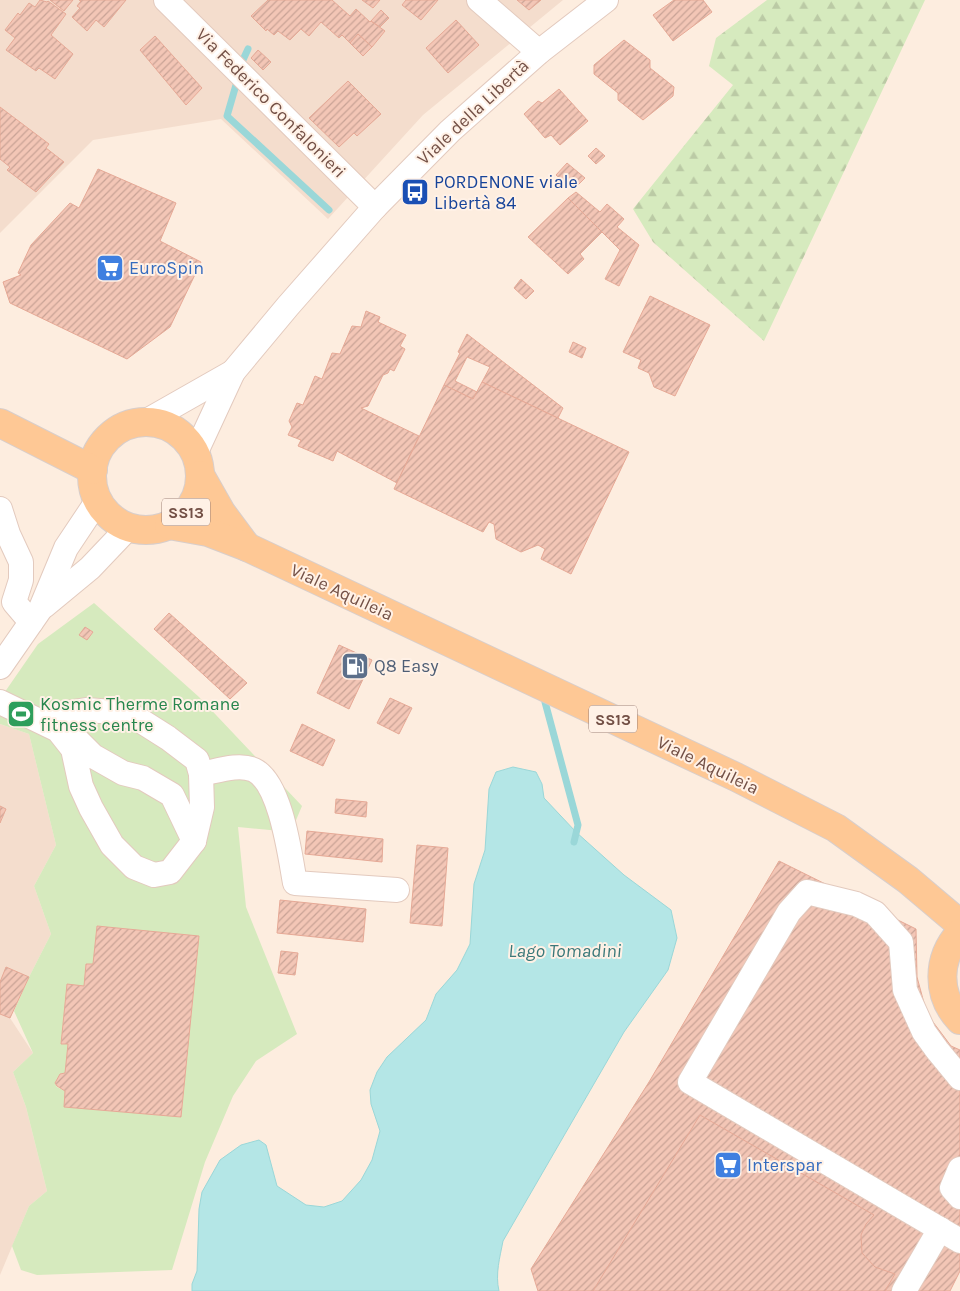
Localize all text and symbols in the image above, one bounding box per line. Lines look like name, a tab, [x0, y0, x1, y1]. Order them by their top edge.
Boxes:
street label: Via Federico Confalonieri	[191, 23, 351, 183]
street label: Viale della Libertà	[412, 55, 534, 169]
place label: PORDENONE viale Libertà 84	[434, 171, 578, 214]
bus stop icon: PORDENONE viale Libertà 84	[400, 177, 430, 207]
supermarket icon: EuroSpin	[95, 253, 125, 283]
place label: EuroSpin	[129, 257, 204, 279]
road number: SS13	[162, 498, 210, 526]
street label: Viale Aquileia	[287, 559, 397, 625]
fuel station icon: Q8 Easy	[340, 651, 370, 681]
place label: Q8 Easy	[374, 655, 439, 677]
place label: Kosmic Therme Romane fitness centre	[40, 693, 240, 736]
sports icon: Kosmic Therme Romane fitness centre	[6, 699, 36, 729]
road number: SS13	[589, 706, 637, 732]
street label: Viale Aquileia	[653, 731, 763, 799]
water label: Lago Tomadini	[508, 940, 622, 962]
supermarket icon: Interspar	[713, 1150, 743, 1180]
place label: Interspar	[747, 1154, 822, 1176]

